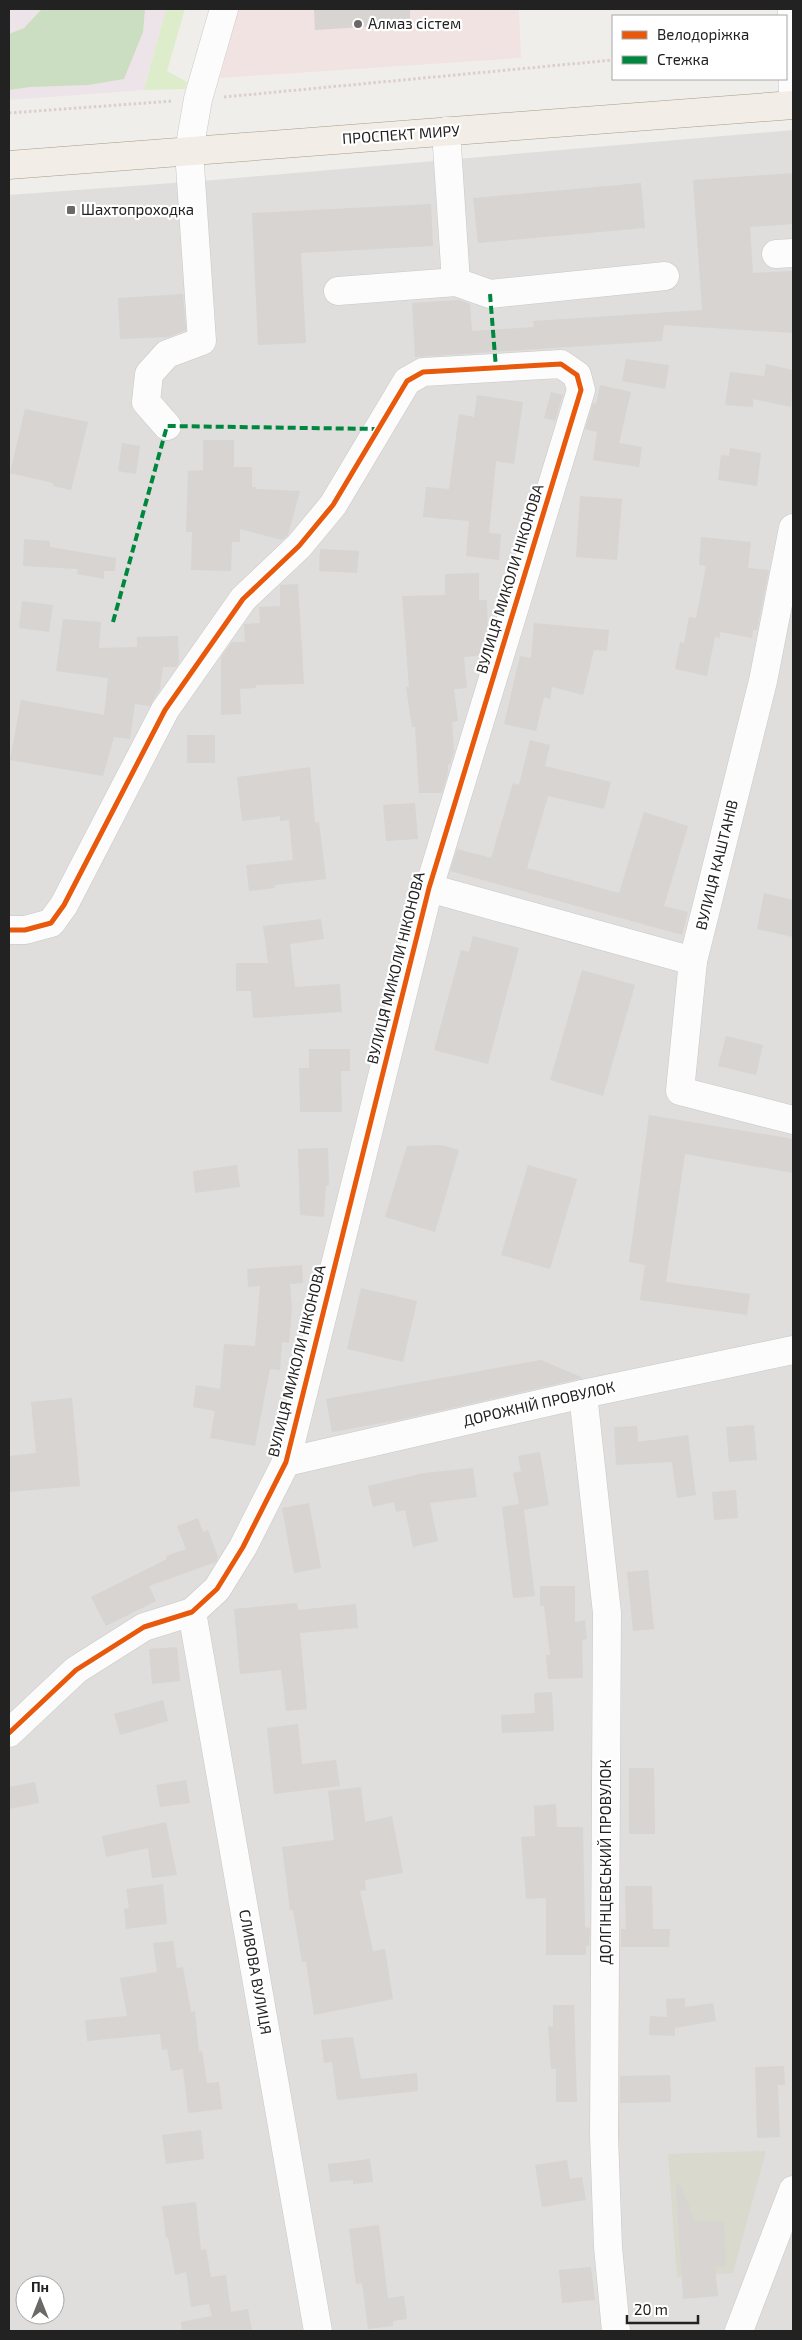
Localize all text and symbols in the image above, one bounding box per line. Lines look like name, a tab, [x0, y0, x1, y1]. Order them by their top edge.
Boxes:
place label: Алмаз сістем	[368, 14, 461, 32]
legend	[612, 15, 787, 80]
marker: Алмаз сістем	[352, 18, 364, 30]
text: Велодоріжка	[657, 25, 749, 43]
text: Стежка	[657, 50, 709, 68]
street label: ПРОСПЕКТ МИРУ	[342, 121, 461, 147]
place label: Шахтопроходка	[81, 200, 194, 218]
marker: Шахтопроходка	[65, 204, 77, 216]
street label: ВУЛИЦЯ МИКОЛИ НІКОНОВА	[472, 481, 547, 676]
street label: ВУЛИЦЯ КАШТАНІВ	[691, 798, 741, 932]
street label: ВУЛИЦЯ МИКОЛИ НІКОНОВА	[362, 869, 428, 1066]
street label: ВУЛИЦЯ МИКОЛИ НІКОНОВА	[263, 1262, 329, 1459]
street label: ДОРОЖНІЙ ПРОВУЛОК	[461, 1377, 616, 1429]
street label: ДОЛГІНЦЕВСЬКИЙ ПРОВУЛОК	[596, 1759, 614, 1965]
street label: СЛИВОВА ВУЛИЦЯ	[236, 1908, 276, 2036]
north arrow	[15, 2275, 65, 2325]
text: Пн	[31, 2278, 49, 2295]
scale bar	[627, 2292, 698, 2324]
text: 20 m	[634, 2300, 668, 2318]

